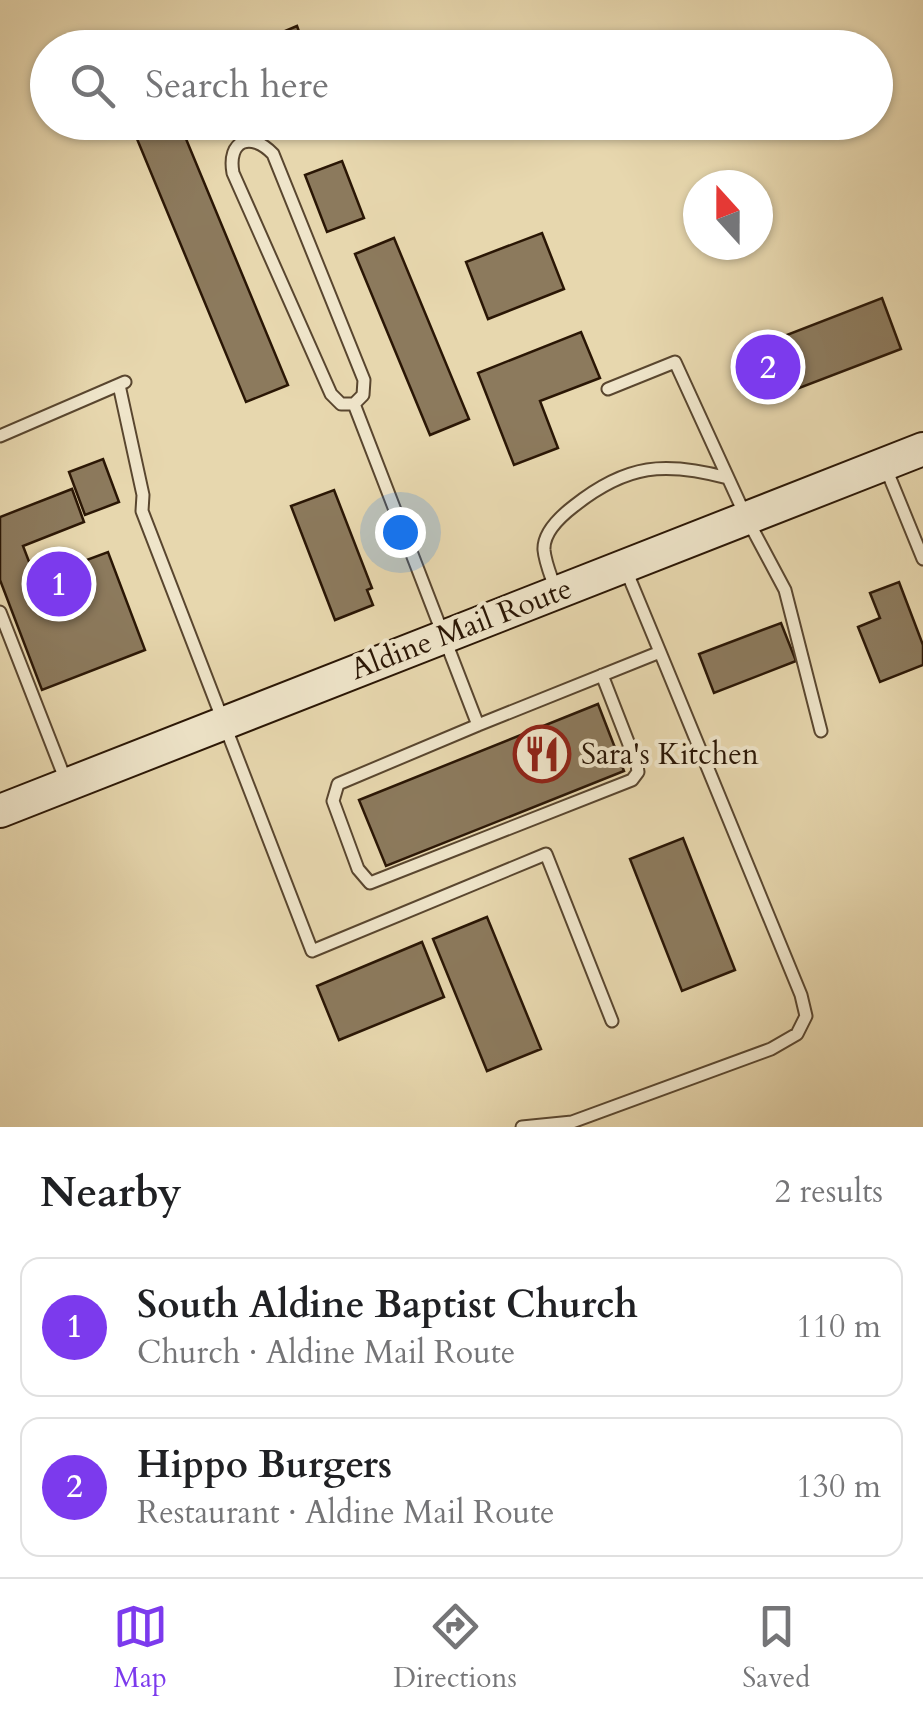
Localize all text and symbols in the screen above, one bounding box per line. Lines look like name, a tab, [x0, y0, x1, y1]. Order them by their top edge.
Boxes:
search box	[30, 30, 893, 140]
icon: search	[65, 58, 120, 113]
text: Search here	[145, 59, 329, 111]
north arrow	[683, 170, 773, 260]
pin: 2	[736, 330, 800, 404]
your location	[375, 507, 426, 558]
pin: 1	[27, 546, 92, 622]
street label: Aldine Mail Route	[344, 568, 578, 690]
restaurant icon: Sara's Kitchen	[512, 724, 572, 784]
place label: Sara's Kitchen	[581, 734, 759, 775]
text: Nearby	[40, 1164, 182, 1221]
text: 2 results	[775, 1170, 883, 1214]
text: South Aldine Baptist Church	[137, 1279, 638, 1331]
text: 1	[66, 1305, 83, 1349]
text: 110 m	[796, 1305, 881, 1349]
text: Church · Aldine Mail Route	[137, 1331, 515, 1375]
text: Hippo Burgers	[137, 1439, 392, 1491]
text: 2	[66, 1465, 83, 1509]
text: 130 m	[796, 1465, 881, 1509]
text: Restaurant · Aldine Mail Route	[137, 1491, 555, 1535]
tab: Map	[113, 1599, 168, 1697]
tab: Directions	[393, 1599, 517, 1697]
tab: Saved	[742, 1599, 810, 1697]

